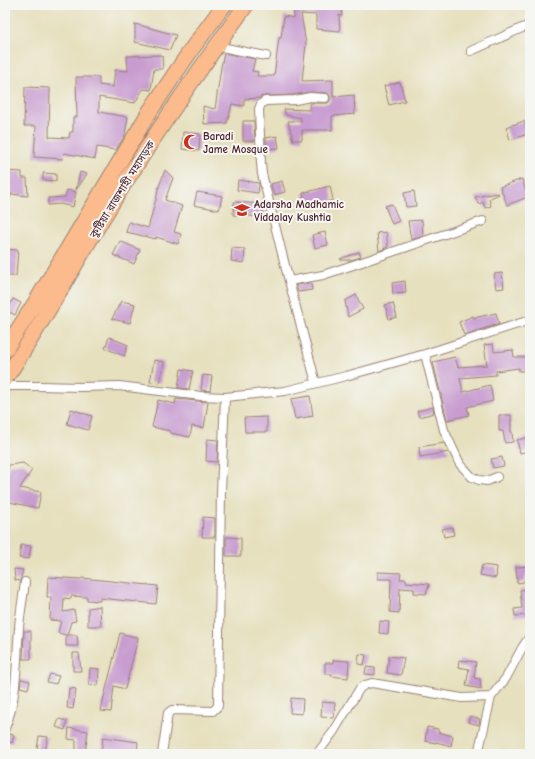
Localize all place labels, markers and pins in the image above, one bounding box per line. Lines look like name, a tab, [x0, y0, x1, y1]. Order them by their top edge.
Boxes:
place label: Baradi Jame Mosque	[203, 130, 268, 156]
mosque icon: Baradi Jame Mosque	[182, 133, 200, 151]
place label: Adarsha Madhamic Viddalay Kushtia	[254, 198, 344, 224]
school or university icon: Adarsha Madhamic Viddalay Kushtia	[233, 201, 251, 219]

